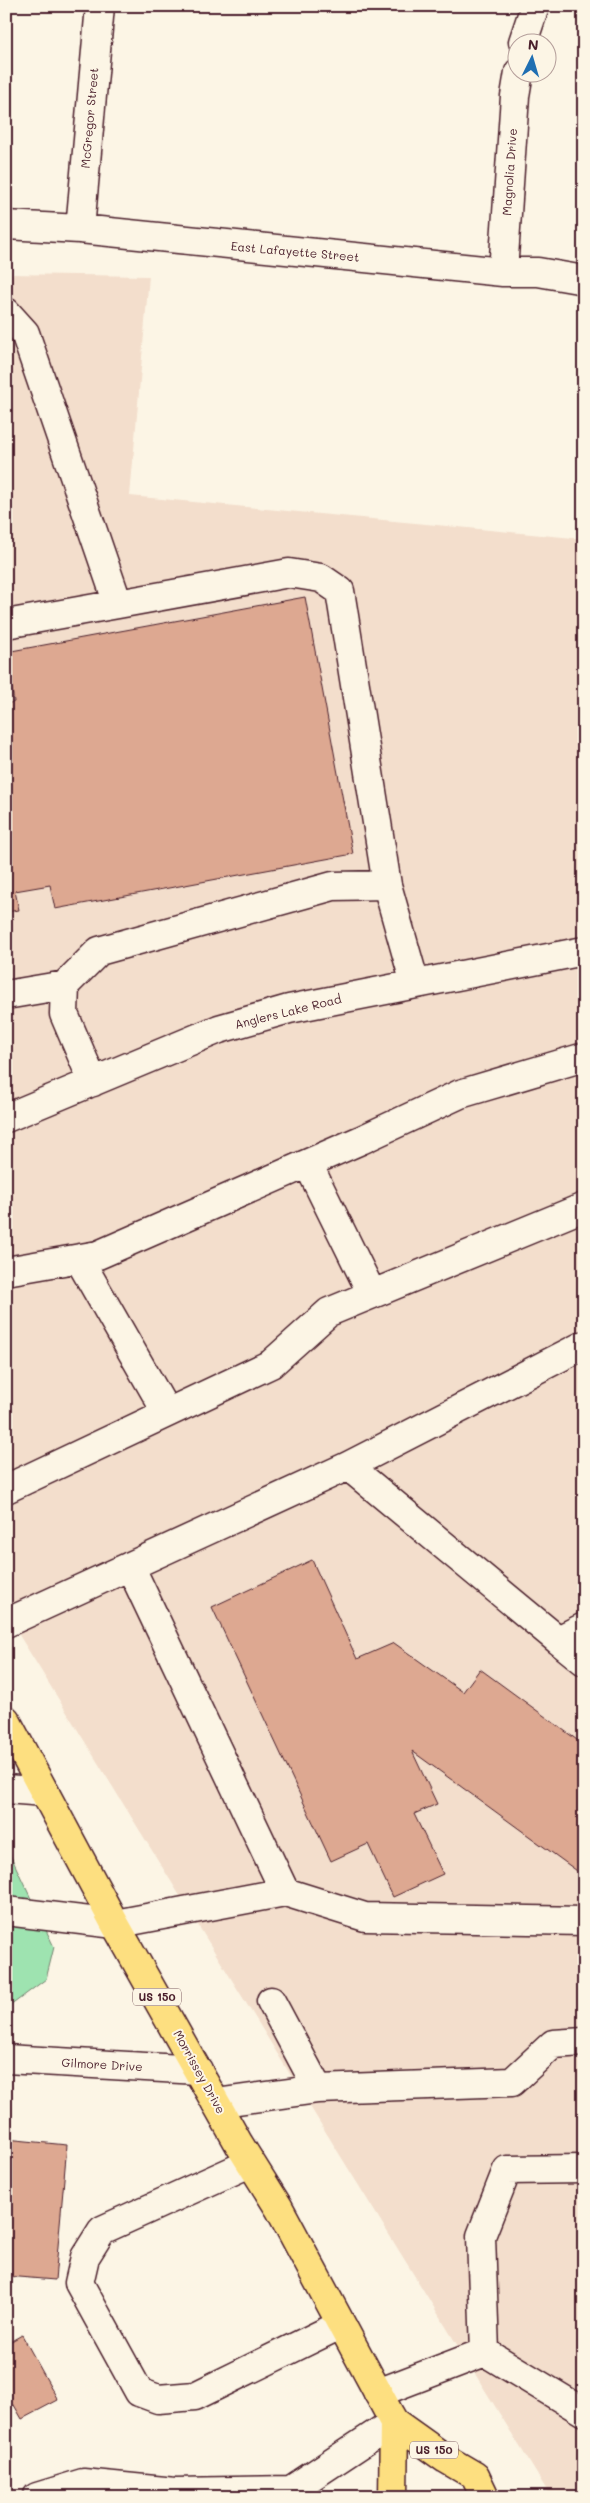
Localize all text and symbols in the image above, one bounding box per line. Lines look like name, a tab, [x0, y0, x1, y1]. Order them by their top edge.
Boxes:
north arrow	[508, 32, 558, 82]
text: N	[527, 35, 539, 54]
street label: McGregor Street	[77, 67, 101, 169]
street label: Magnolia Drive	[498, 128, 520, 216]
street label: East Lafayette Street	[230, 237, 360, 265]
street label: Anglers Lake Road	[233, 990, 343, 1032]
road number: US 150	[133, 1988, 181, 2005]
street label: Morrissey Drive	[170, 2027, 229, 2116]
street label: Gilmore Drive	[61, 2054, 143, 2074]
road number: US 150	[410, 2442, 458, 2458]

